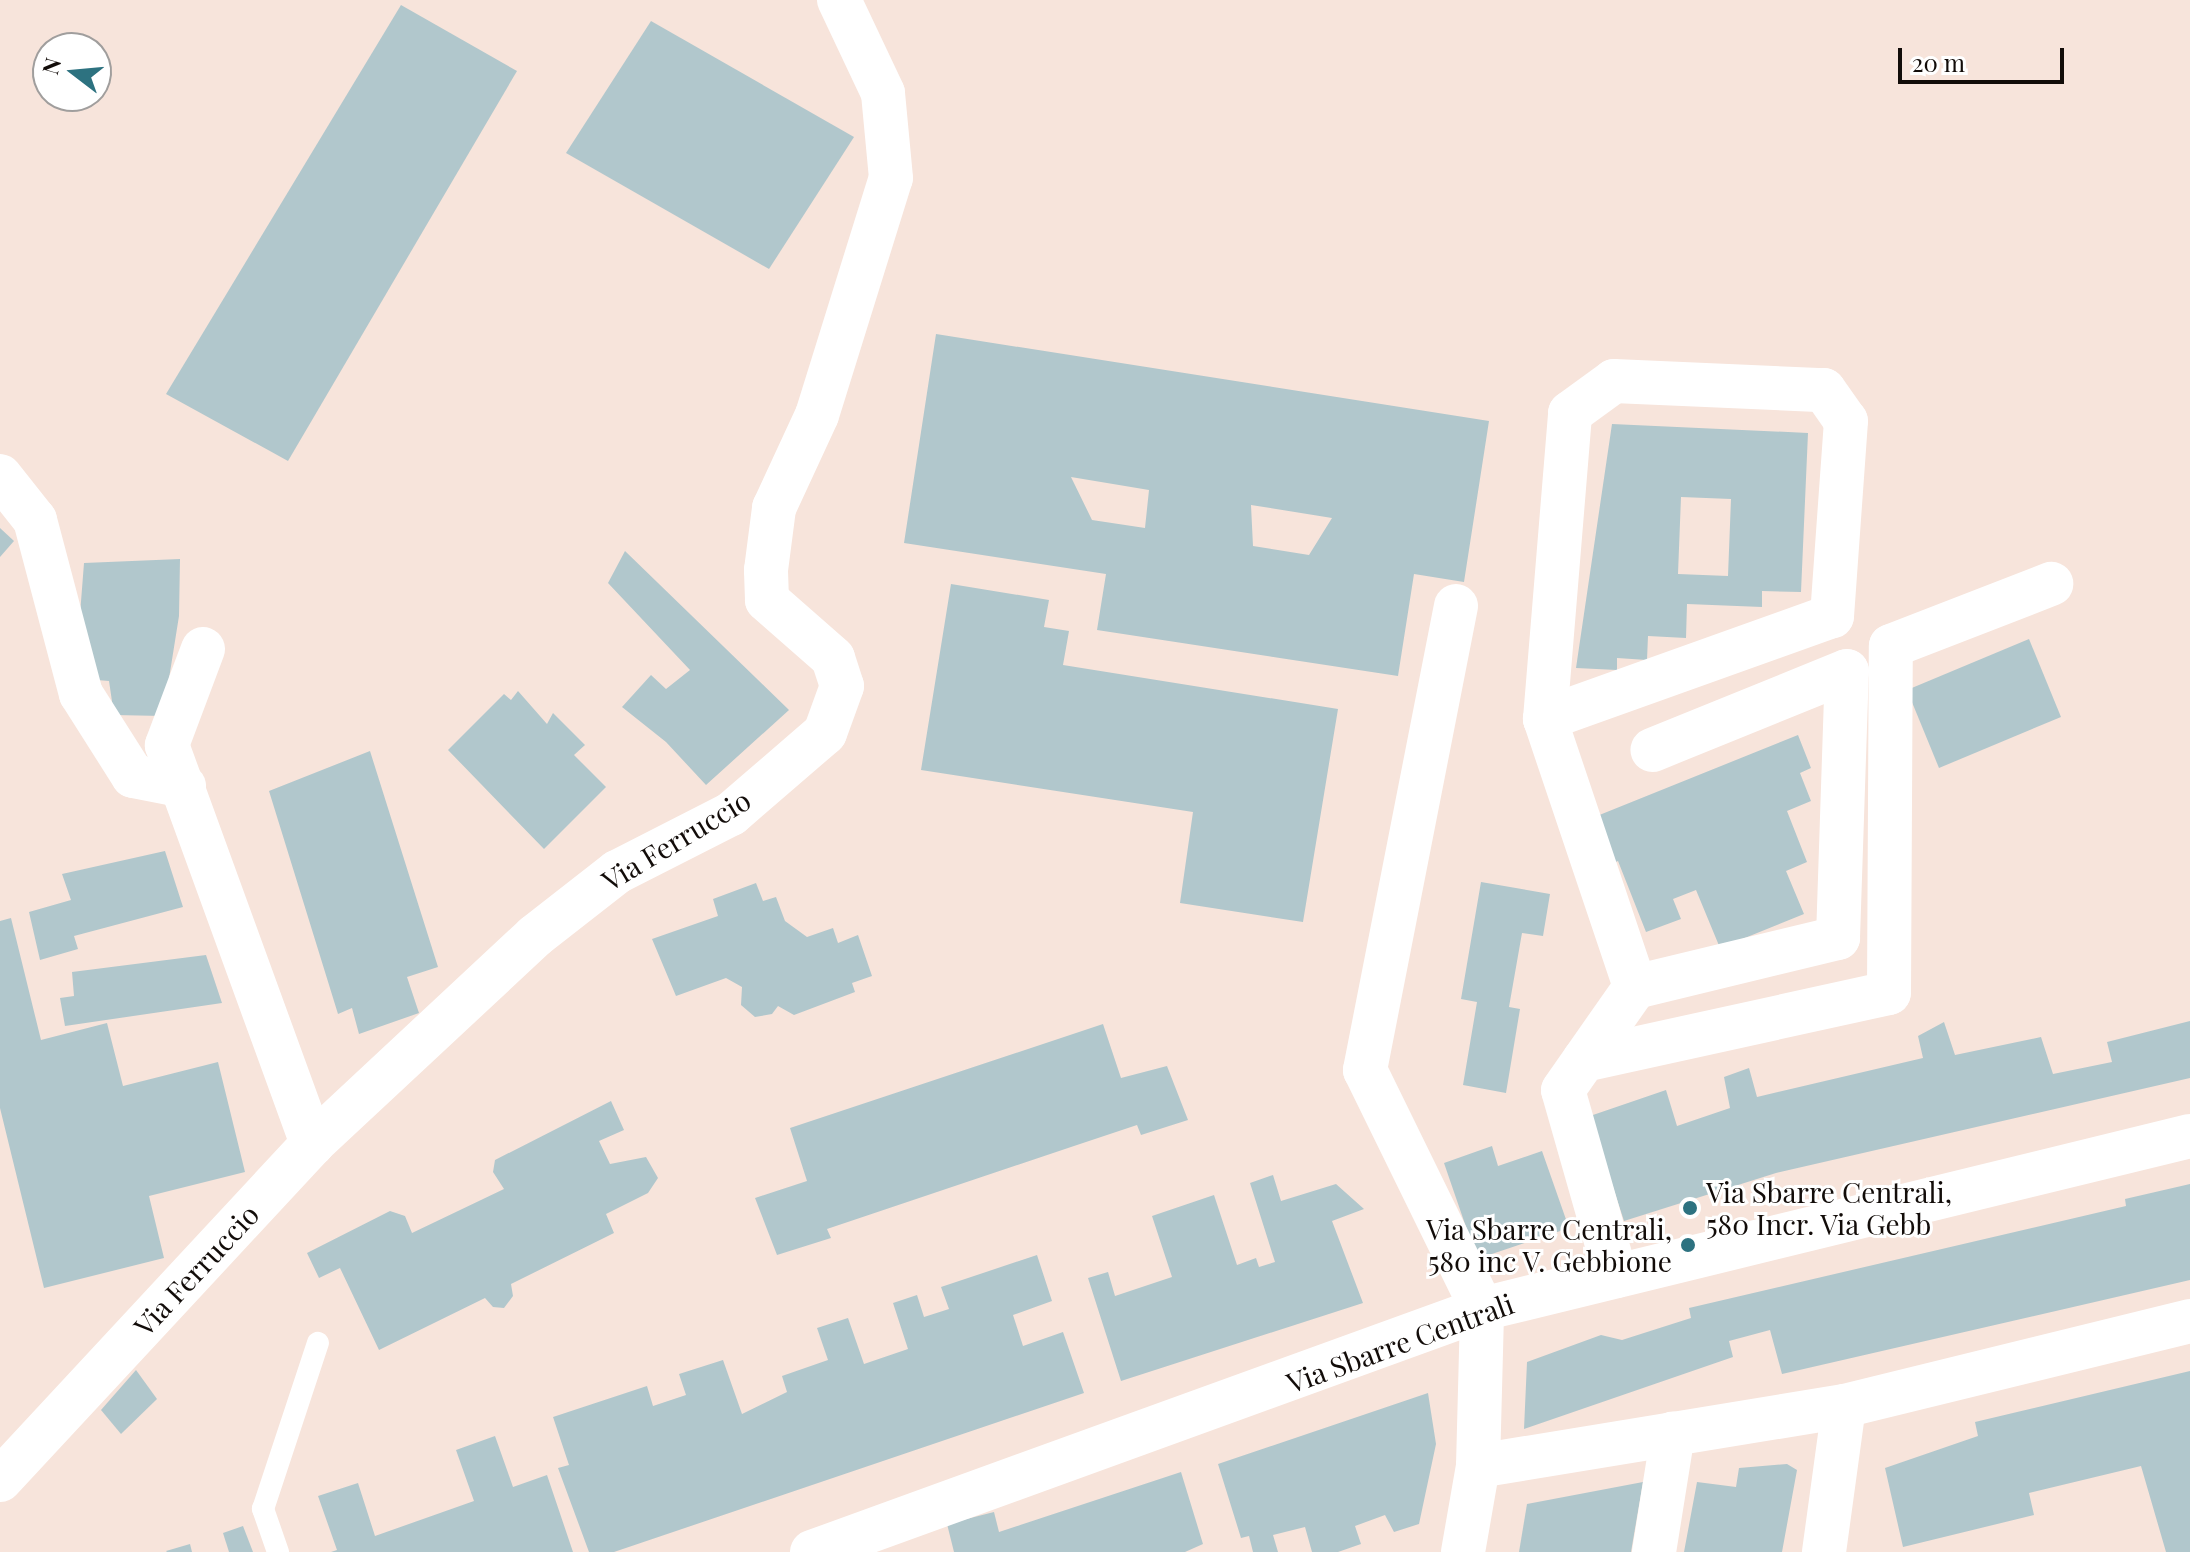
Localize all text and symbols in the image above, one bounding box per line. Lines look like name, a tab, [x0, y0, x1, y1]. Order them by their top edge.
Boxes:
north arrow	[32, 32, 112, 112]
scale bar	[1902, 32, 2068, 82]
text: 20 m	[1912, 46, 1965, 78]
text: N	[34, 54, 67, 78]
street label: Via Ferruccio	[596, 783, 756, 897]
place label: Via Sbarre Centrali, 580 Incr. Via Gebb	[1706, 1175, 1952, 1241]
street label: Via Ferruccio	[127, 1197, 265, 1343]
marker: Via Sbarre Centrali, 580 Incr. Via Gebb	[1681, 1199, 1699, 1217]
place label: Via Sbarre Centrali, 580 inc V. Gebbione	[1426, 1212, 1672, 1278]
marker: Via Sbarre Centrali, 580 inc V. Gebbione	[1679, 1236, 1697, 1254]
street label: Via Sbarre Centrali	[1282, 1286, 1518, 1400]

